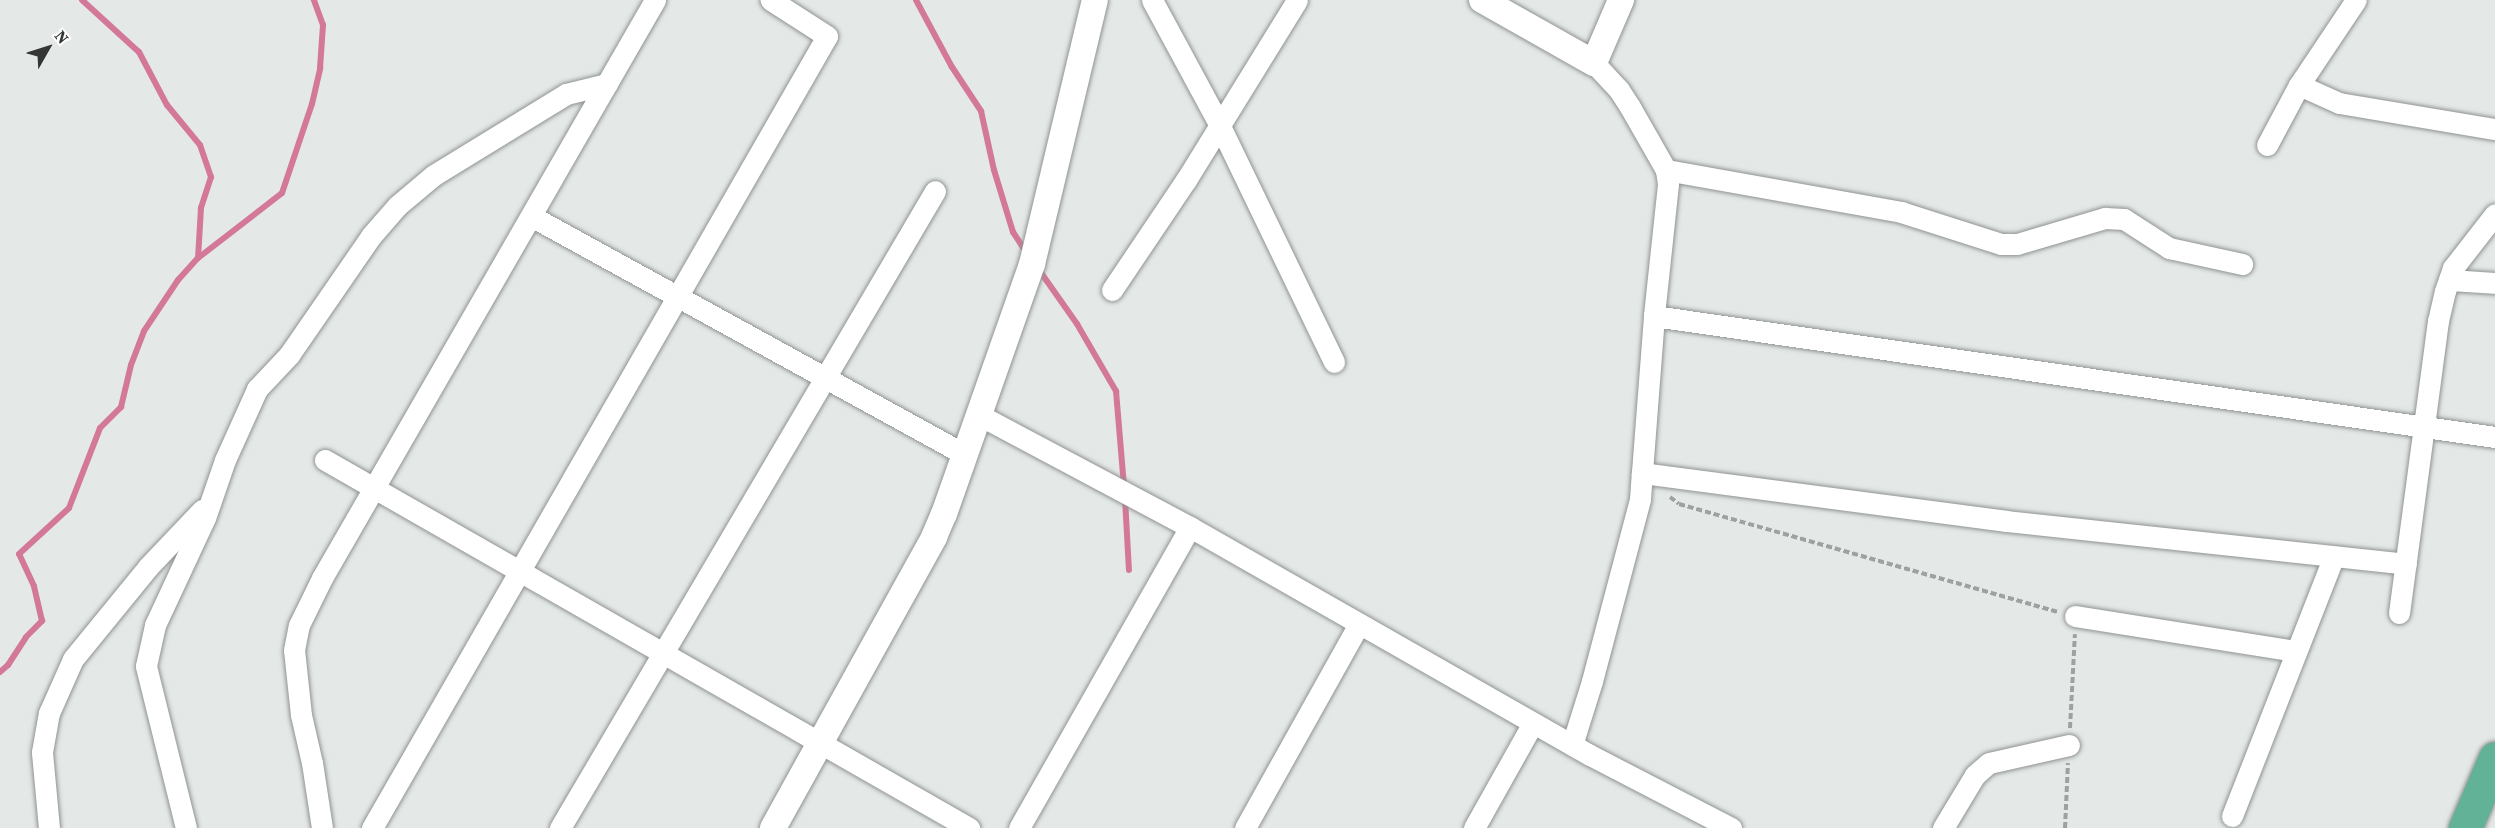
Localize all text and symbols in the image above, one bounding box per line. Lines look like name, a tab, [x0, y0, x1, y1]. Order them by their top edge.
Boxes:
north arrow	[18, 18, 78, 78]
text: N	[50, 25, 74, 48]

